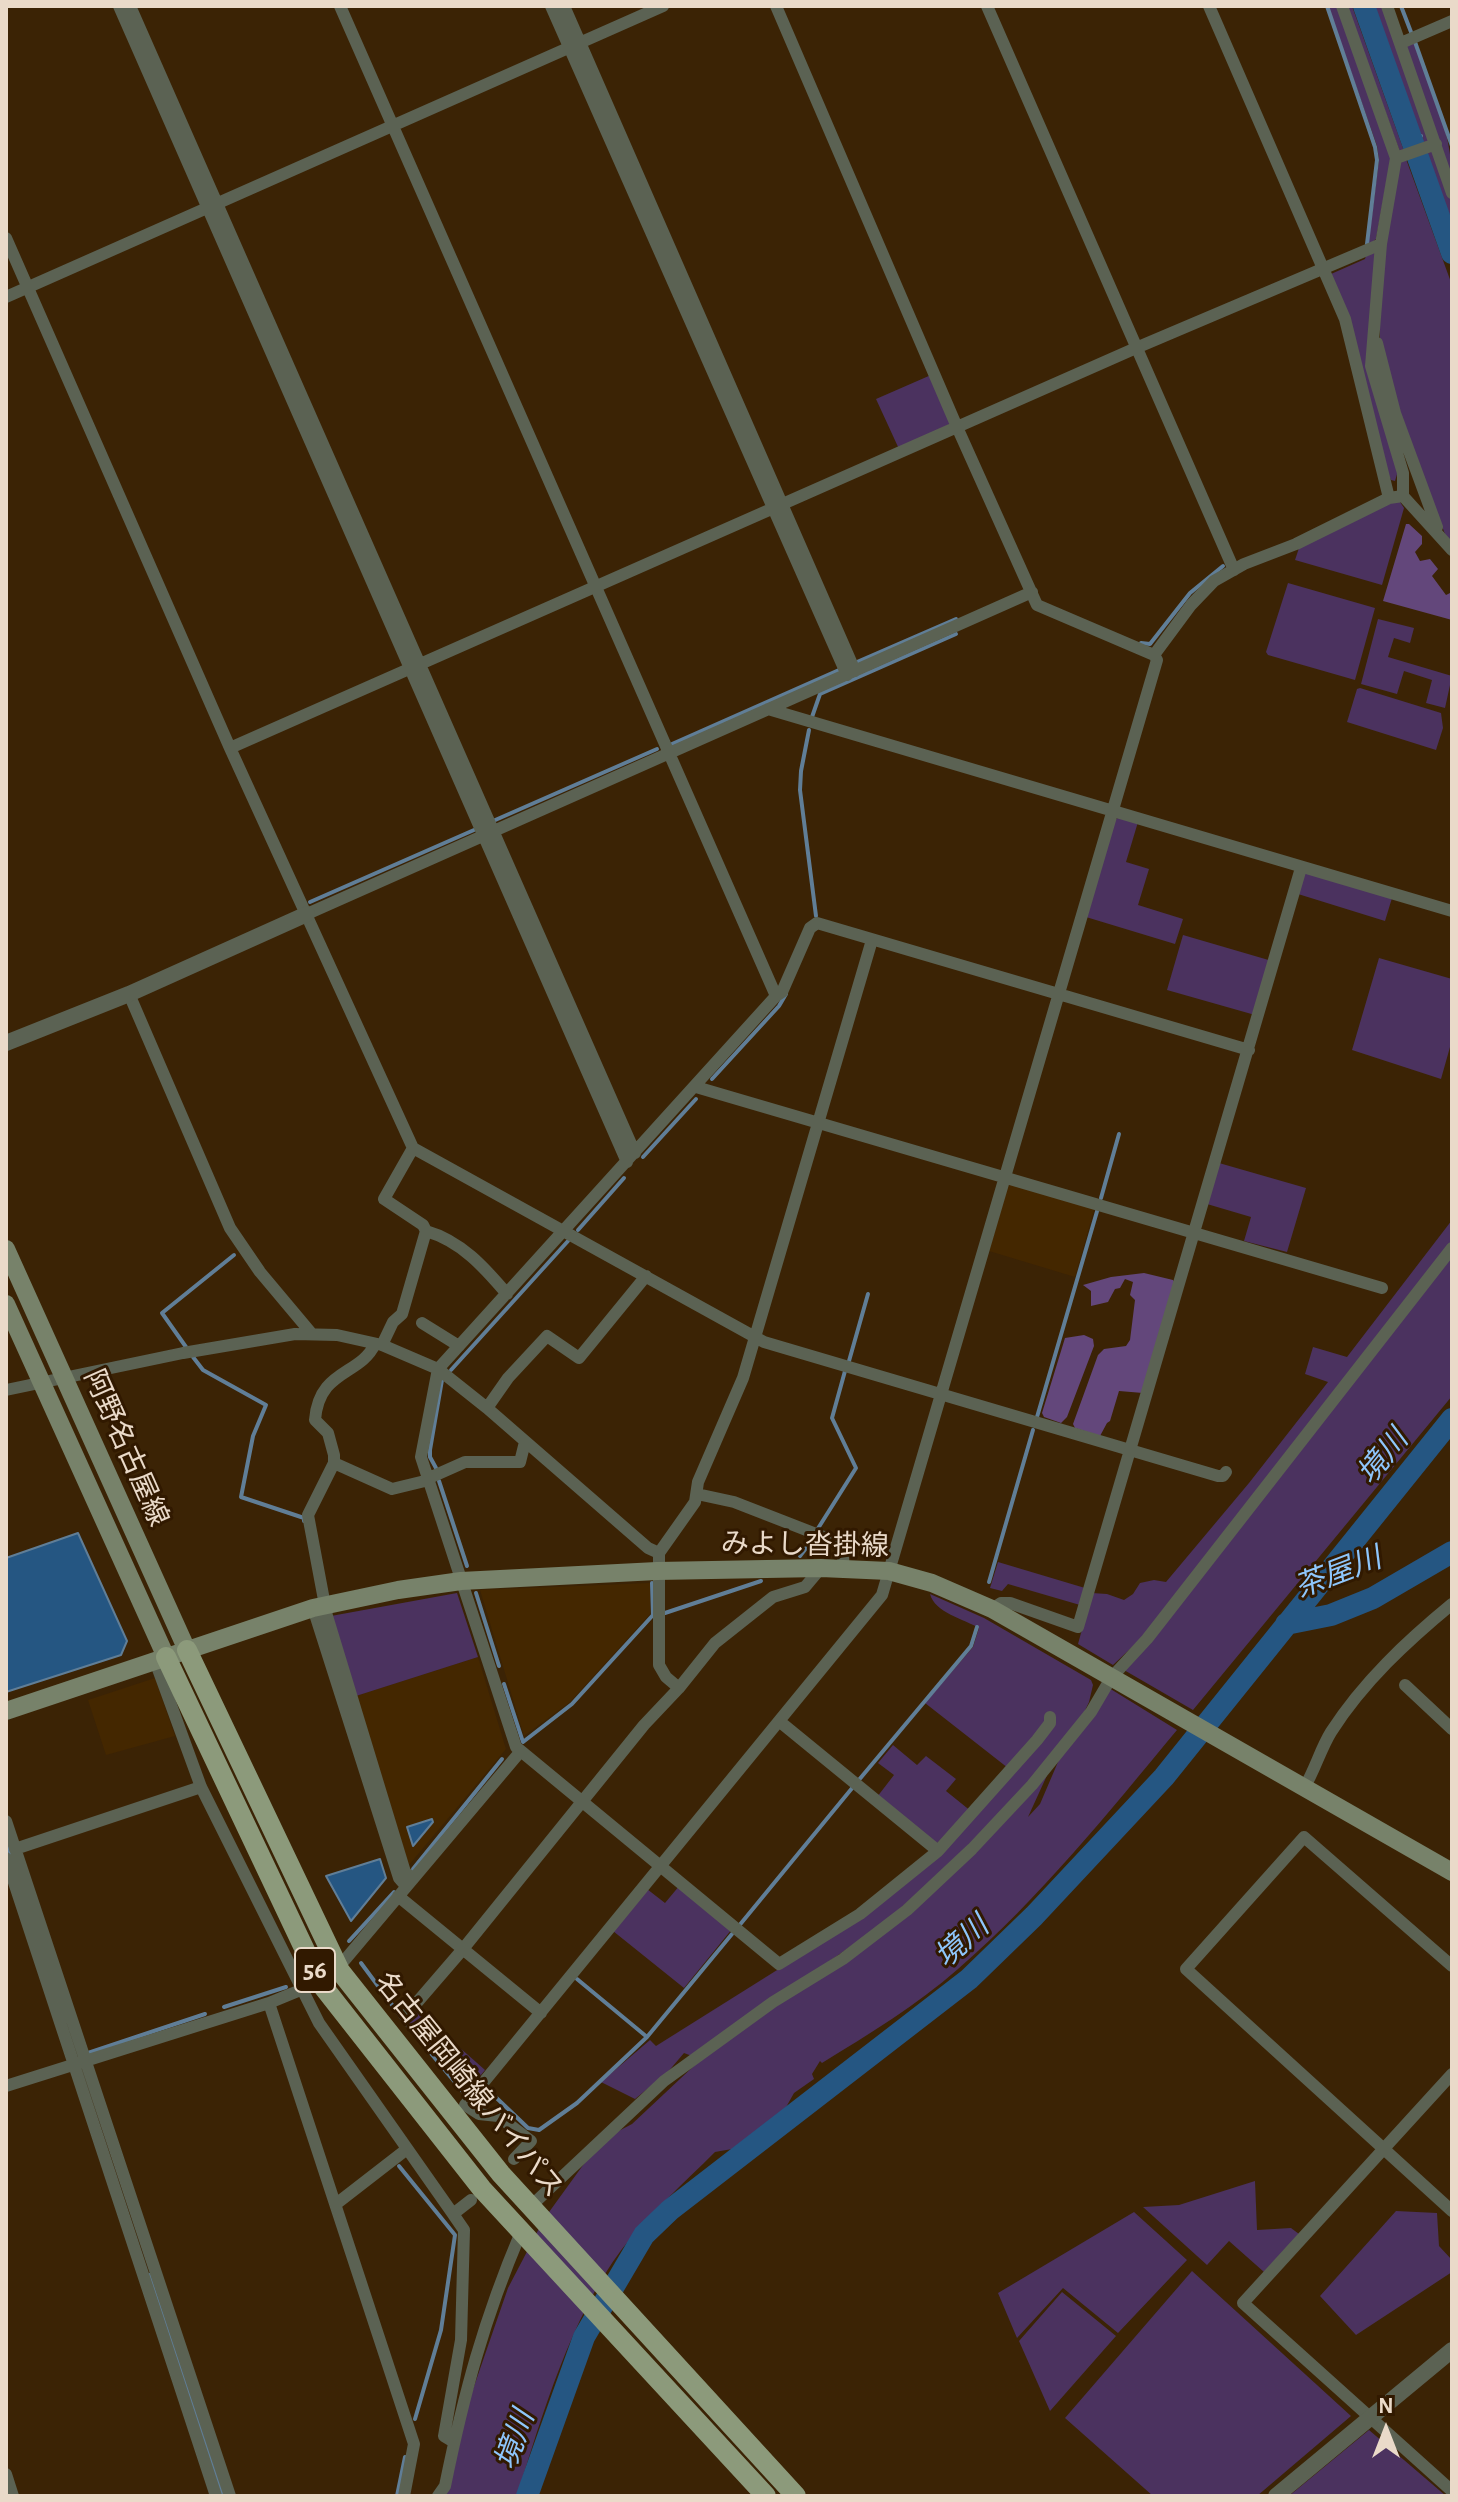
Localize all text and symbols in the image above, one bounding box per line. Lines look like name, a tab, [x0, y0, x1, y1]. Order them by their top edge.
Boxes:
street label: 阿野名古屋線	[76, 1364, 176, 1532]
water label: 境川	[1350, 1422, 1416, 1492]
street label: みよし沓掛線	[721, 1527, 889, 1563]
water label: 茶屋川	[1290, 1540, 1386, 1606]
water label: 境川	[928, 1909, 996, 1975]
road number: 56	[295, 1948, 335, 1992]
street label: 名古屋岡崎線バイパス	[368, 1966, 570, 2204]
north arrow	[1346, 2390, 1426, 2470]
text: N	[1378, 2395, 1394, 2417]
water label: 境川	[488, 2406, 542, 2474]

